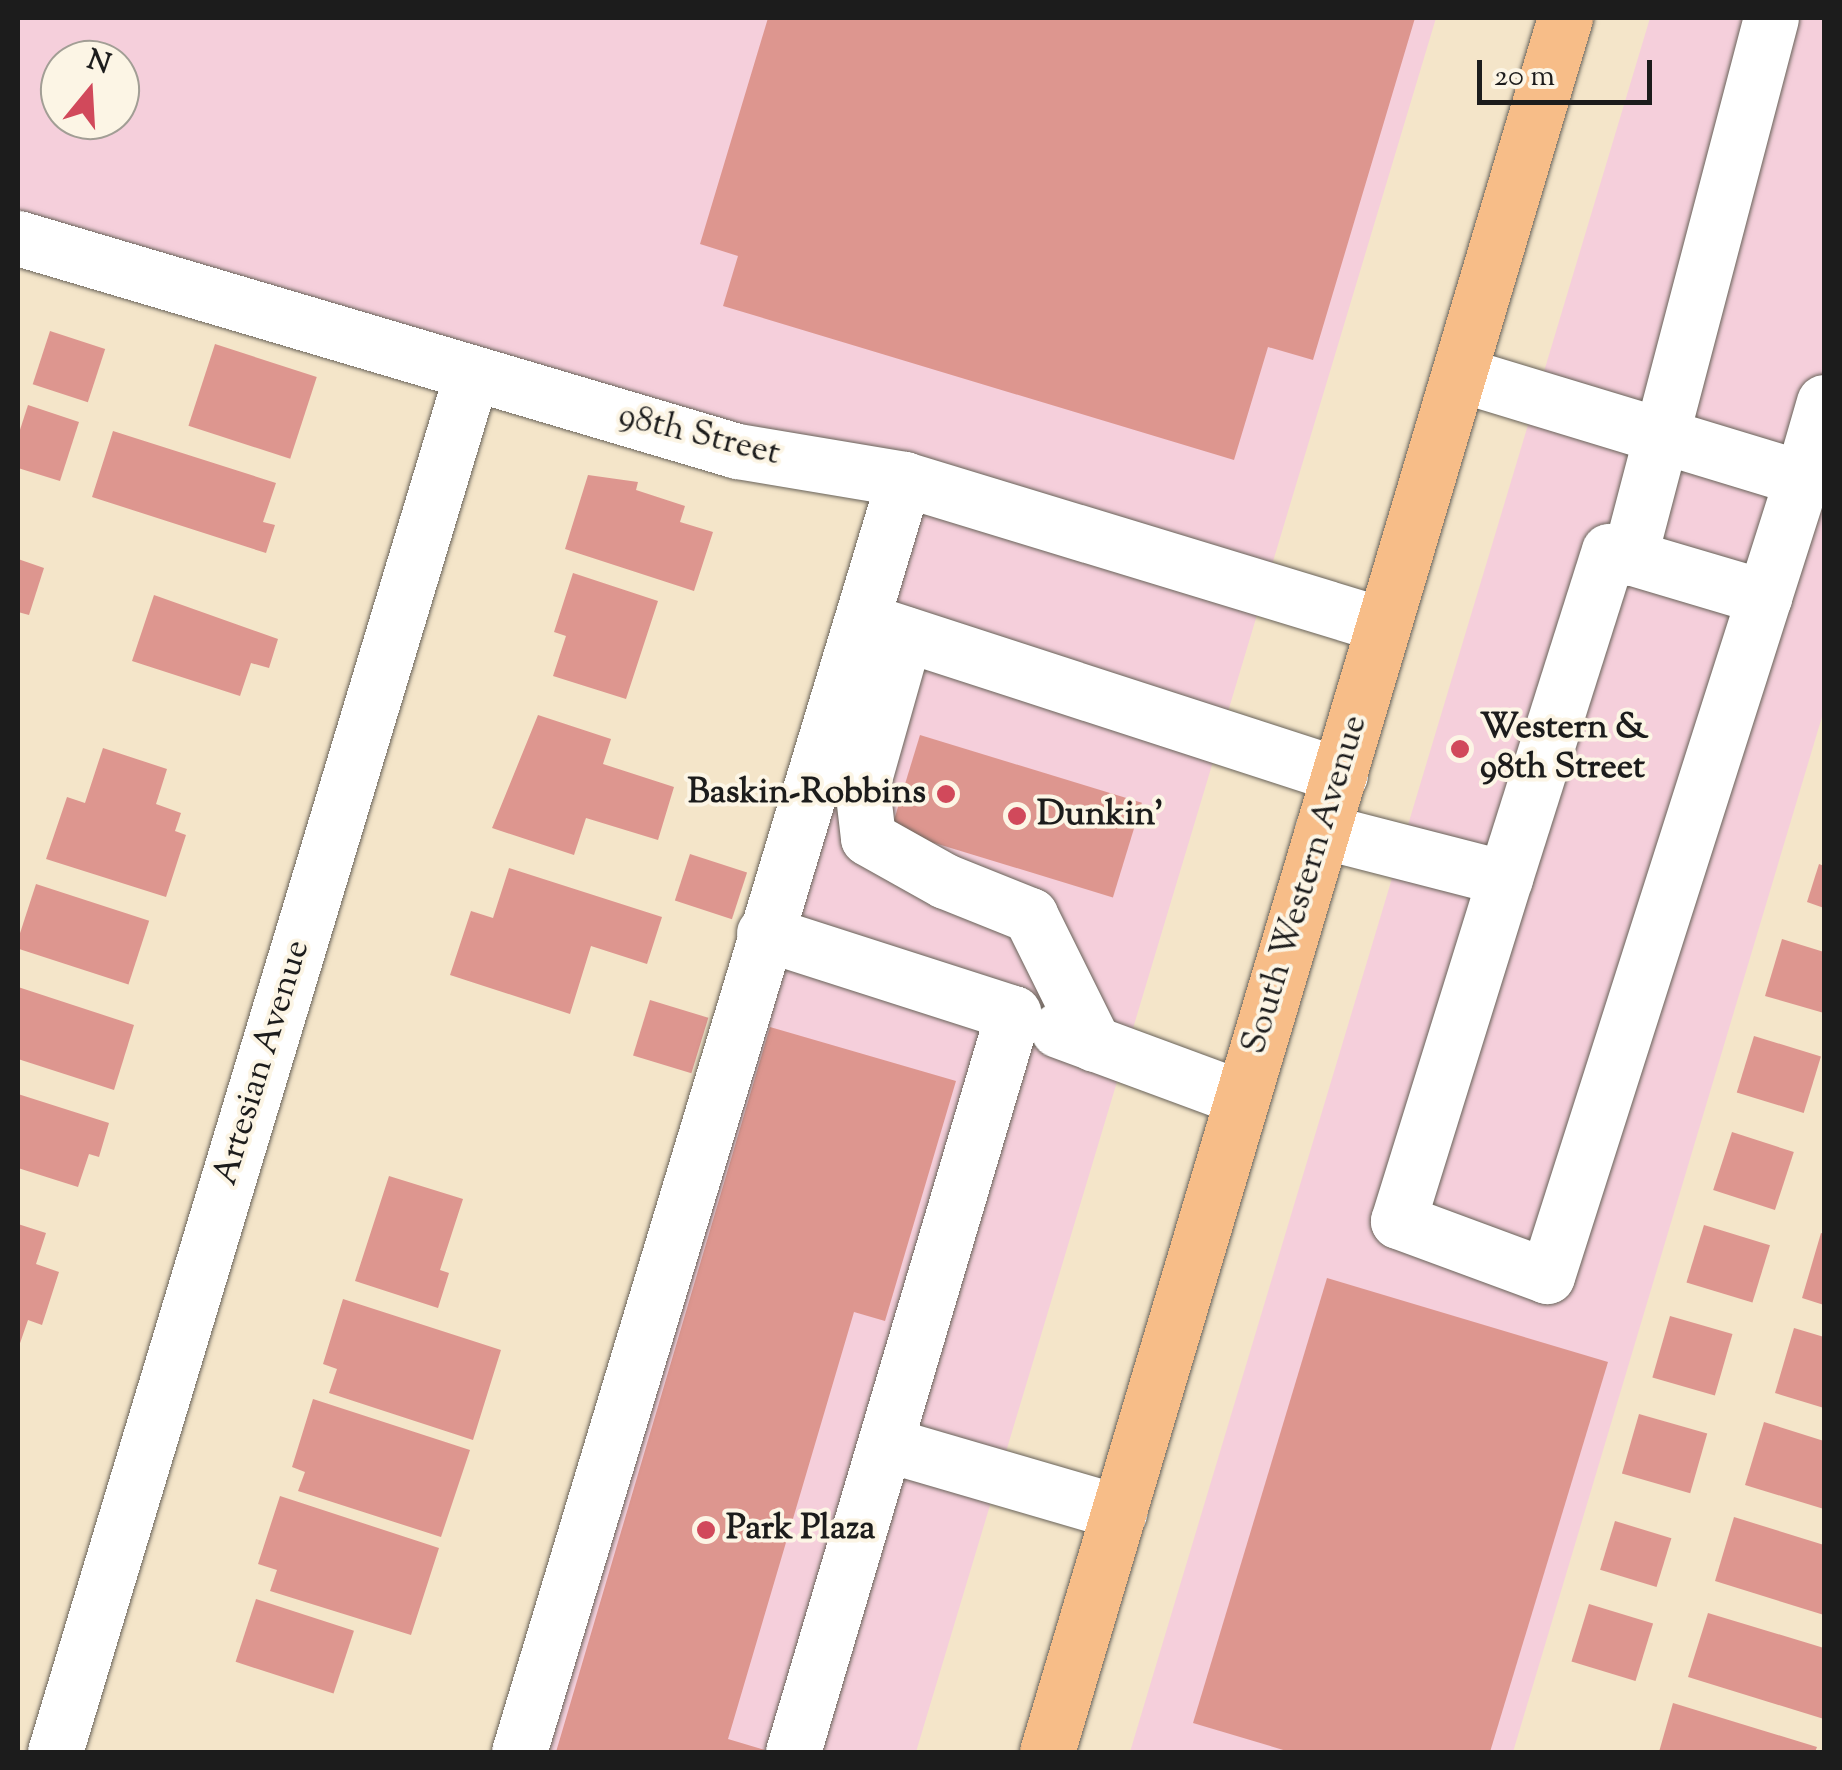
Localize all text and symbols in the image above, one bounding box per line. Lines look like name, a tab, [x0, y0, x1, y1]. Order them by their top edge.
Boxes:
north arrow	[40, 40, 140, 140]
scale bar	[1482, 40, 1657, 102]
text: N	[82, 41, 115, 86]
text: 20 m	[1494, 56, 1555, 99]
street label: 98th Street	[614, 396, 784, 476]
place label: Western & 98th Street	[1480, 708, 1648, 790]
street label: South Western Avenue	[1234, 710, 1378, 1060]
marker: Western & 98th Street	[1449, 738, 1471, 760]
place label: Baskin-Robbins	[688, 773, 926, 815]
marker: Baskin-Robbins	[935, 783, 957, 805]
place label: Dunkin'	[1037, 795, 1163, 837]
marker: Dunkin'	[1006, 805, 1028, 827]
street label: Artesian Avenue	[206, 935, 320, 1191]
place label: Park Plaza	[726, 1509, 875, 1551]
marker: Park Plaza	[695, 1519, 717, 1541]

